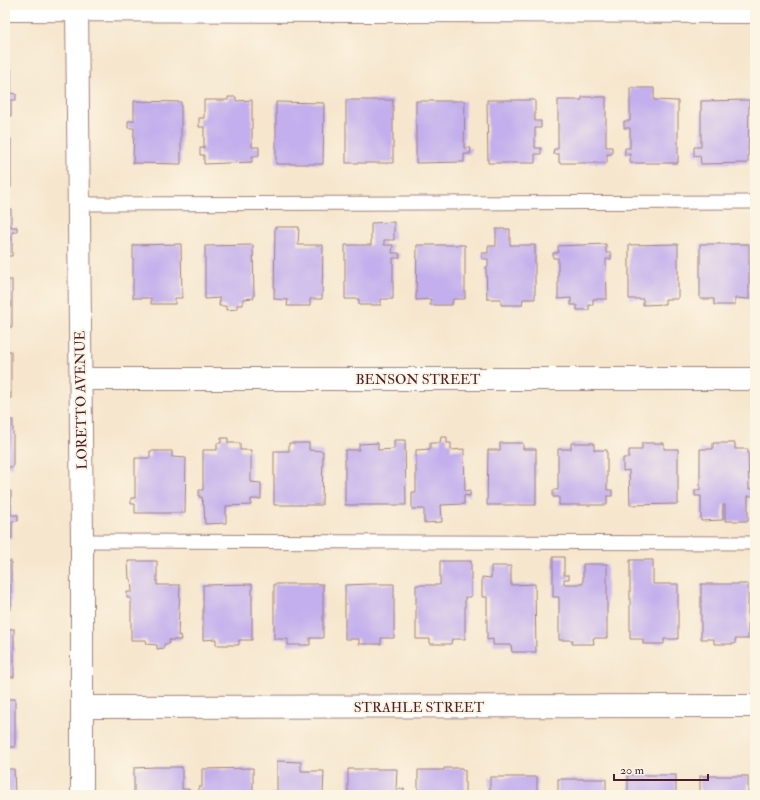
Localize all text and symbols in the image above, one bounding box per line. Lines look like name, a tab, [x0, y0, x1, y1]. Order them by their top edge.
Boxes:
street label: LORETTO AVENUE	[71, 330, 91, 470]
street label: BENSON STREET	[356, 371, 481, 388]
street label: STRAHLE STREET	[354, 699, 485, 716]
scale bar	[614, 756, 708, 782]
text: 20 m	[620, 763, 645, 778]

